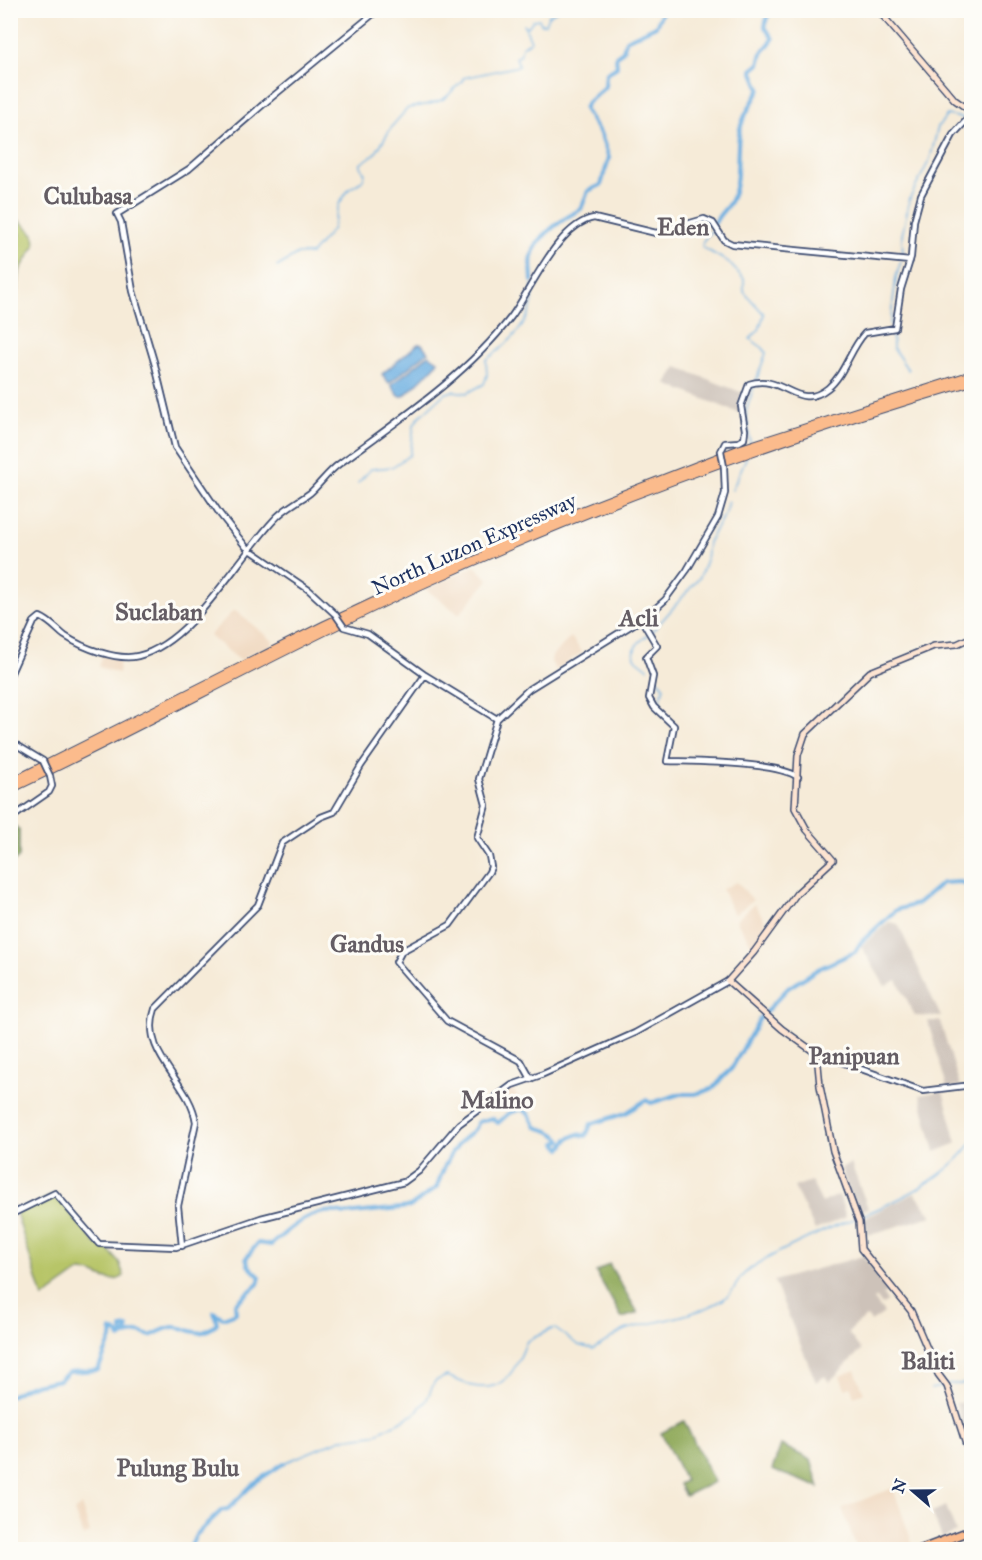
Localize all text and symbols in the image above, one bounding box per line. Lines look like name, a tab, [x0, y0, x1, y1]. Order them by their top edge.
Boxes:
district label: Culubasa	[44, 181, 133, 211]
district label: Eden	[657, 212, 709, 242]
street label: North Luzon Expressway	[368, 487, 581, 601]
district label: Suclaban	[115, 597, 203, 627]
district label: Acli	[617, 603, 659, 633]
district label: Gandus	[330, 929, 404, 959]
district label: Panipuan	[809, 1041, 899, 1071]
district label: Malino	[460, 1085, 534, 1115]
district label: Baliti	[901, 1346, 955, 1376]
district label: Pulung Bulu	[117, 1453, 240, 1483]
north arrow	[883, 1461, 943, 1521]
text: N	[888, 1476, 911, 1496]

